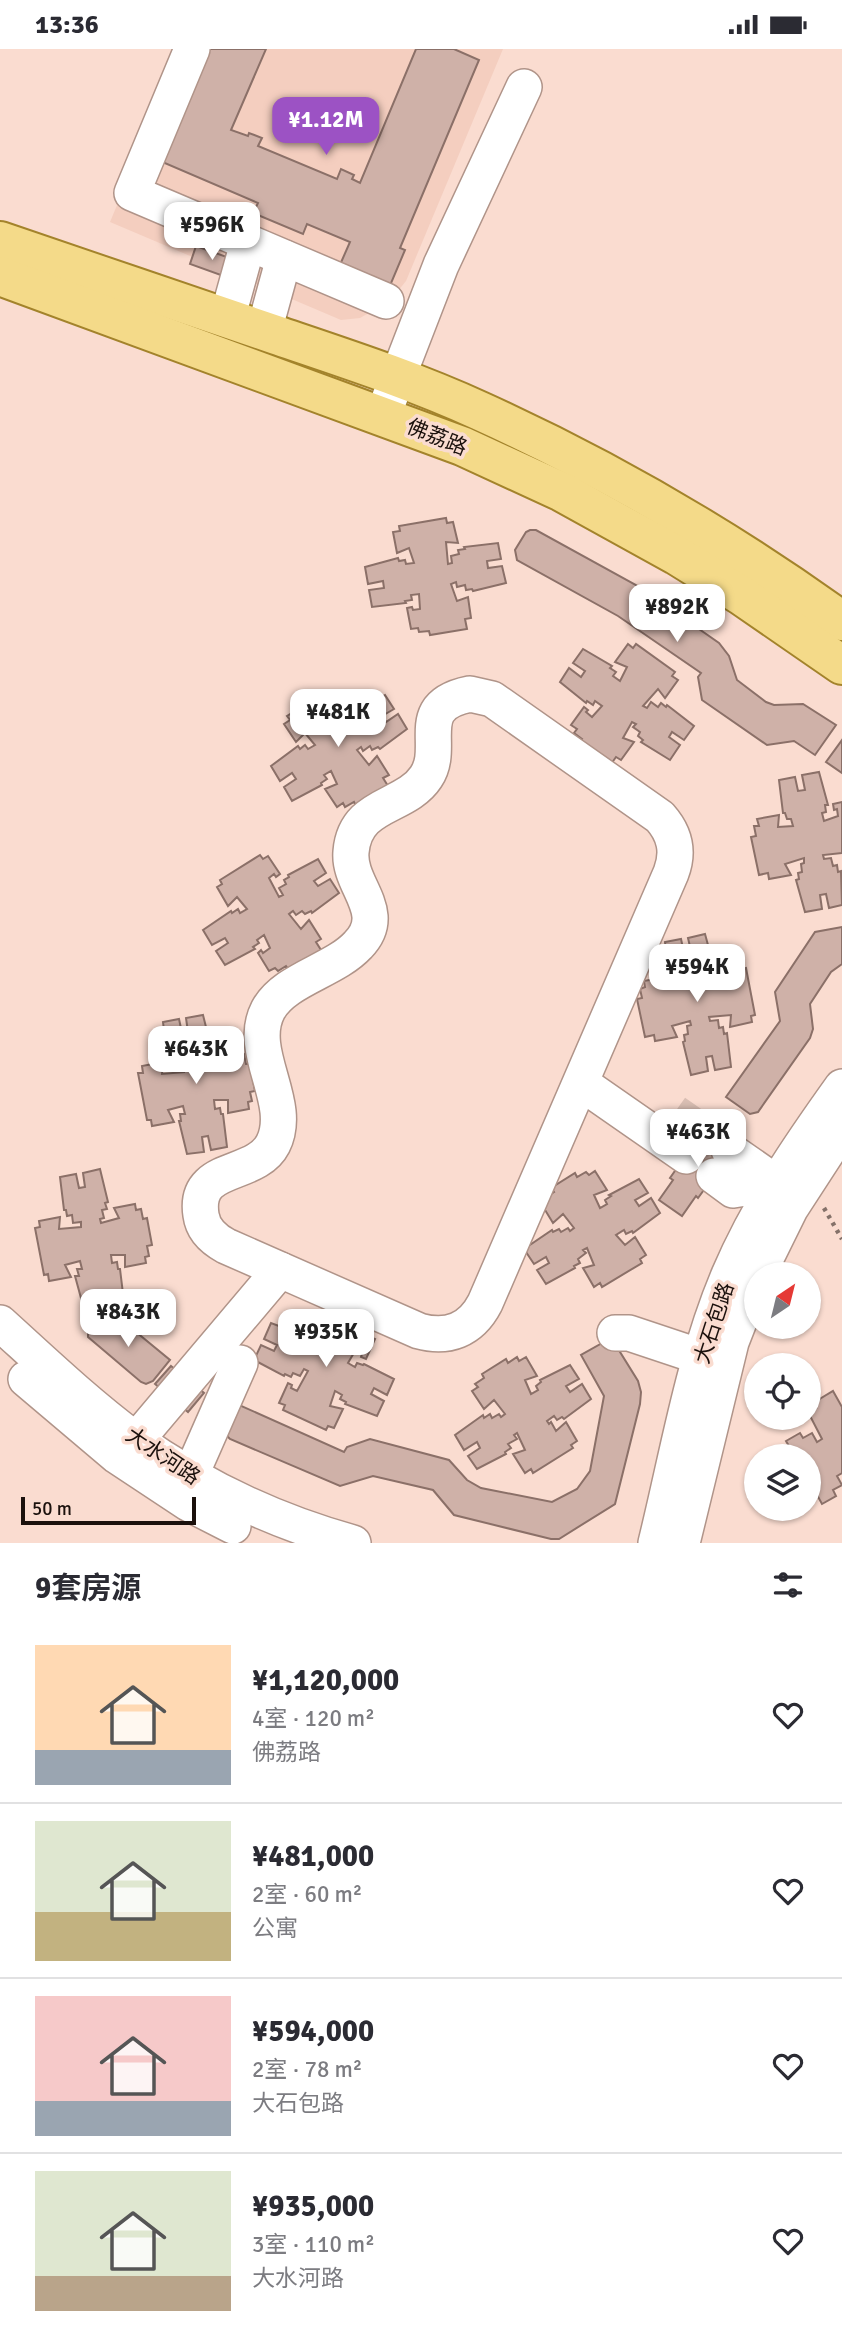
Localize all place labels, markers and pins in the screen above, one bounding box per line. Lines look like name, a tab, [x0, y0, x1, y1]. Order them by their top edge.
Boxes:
pin: ¥1.12M	[269, 97, 383, 157]
pin: ¥596K	[163, 203, 261, 262]
pin: ¥892K	[628, 585, 726, 644]
pin: ¥481K	[289, 689, 387, 749]
pin: ¥594K	[648, 944, 746, 1004]
pin: ¥643K	[147, 1027, 245, 1086]
pin: ¥463K	[649, 1109, 747, 1169]
pin: ¥843K	[79, 1289, 177, 1349]
pin: ¥935K	[277, 1309, 375, 1369]

